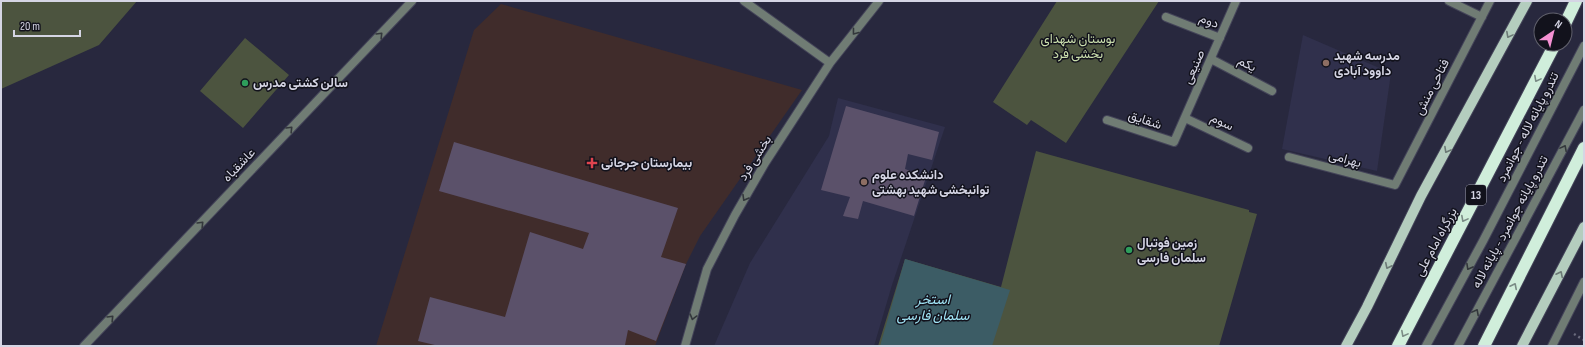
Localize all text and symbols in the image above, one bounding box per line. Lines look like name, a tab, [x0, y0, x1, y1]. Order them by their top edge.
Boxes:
street label: دوم	[1197, 10, 1221, 32]
scale bar	[14, 12, 80, 38]
north arrow	[1533, 12, 1573, 52]
text: N	[1552, 17, 1565, 31]
text: 20 m	[20, 19, 40, 34]
one-way arrow	[853, 27, 860, 34]
park label: بوستان شهدای بخشی فرد	[1041, 31, 1116, 62]
one-way arrow	[1506, 31, 1513, 39]
one-way arrow	[375, 32, 383, 40]
street label: صنیعی	[1179, 47, 1209, 87]
place label: مدرسه شهید داوود آبادی	[1334, 48, 1400, 79]
street label: یکم	[1235, 53, 1259, 75]
street label: فتاحی منش	[1411, 56, 1453, 118]
marker: مدرسه شهید داوود آبادی	[1321, 58, 1331, 68]
street label: تندرو پایانه لاله - جوانمرد	[1493, 70, 1563, 185]
place label: سالن کشتی مدرس	[253, 75, 348, 91]
one-way arrow	[1534, 75, 1542, 82]
marker: سالن کشتی مدرس	[240, 78, 250, 88]
street label: شقایق	[1126, 107, 1164, 133]
street label: سوم	[1208, 110, 1236, 134]
one-way arrow	[285, 126, 293, 134]
street label: بخشی فرد	[735, 132, 775, 184]
one-way arrow	[1559, 144, 1567, 152]
street label: عاشقباه	[219, 145, 259, 185]
one-way arrow	[1444, 146, 1451, 153]
street label: بهرامی	[1327, 147, 1363, 171]
street label: تندرو پایانه جوانمرد - پایانه لاله	[1468, 153, 1553, 292]
place label: بیمارستان جرجانی	[601, 155, 692, 171]
marker: بیمارستان جرجانی	[586, 157, 598, 169]
place label: دانشکده علوم توانبخشی شهید بهشتی	[872, 167, 989, 198]
marker: دانشکده علوم توانبخشی شهید بهشتی	[859, 177, 869, 187]
road number: 13	[1466, 185, 1486, 205]
one-way arrow	[742, 194, 749, 201]
street label: بزرگراه امام علی	[1411, 205, 1461, 279]
one-way arrow	[1461, 215, 1469, 222]
one-way arrow	[196, 221, 203, 228]
place label: زمین فوتبال سلمان فارسی	[1137, 235, 1206, 266]
marker: زمین فوتبال سلمان فارسی	[1124, 245, 1134, 255]
one-way arrow	[1385, 261, 1393, 269]
one-way arrow	[1466, 263, 1474, 270]
one-way arrow	[1555, 271, 1562, 278]
one-way arrow	[1509, 283, 1517, 291]
water label: استخر سلمان فارسی	[897, 291, 970, 324]
one-way arrow	[1472, 308, 1479, 316]
one-way arrow	[689, 313, 698, 320]
one-way arrow	[106, 315, 114, 323]
one-way arrow	[1401, 330, 1409, 337]

